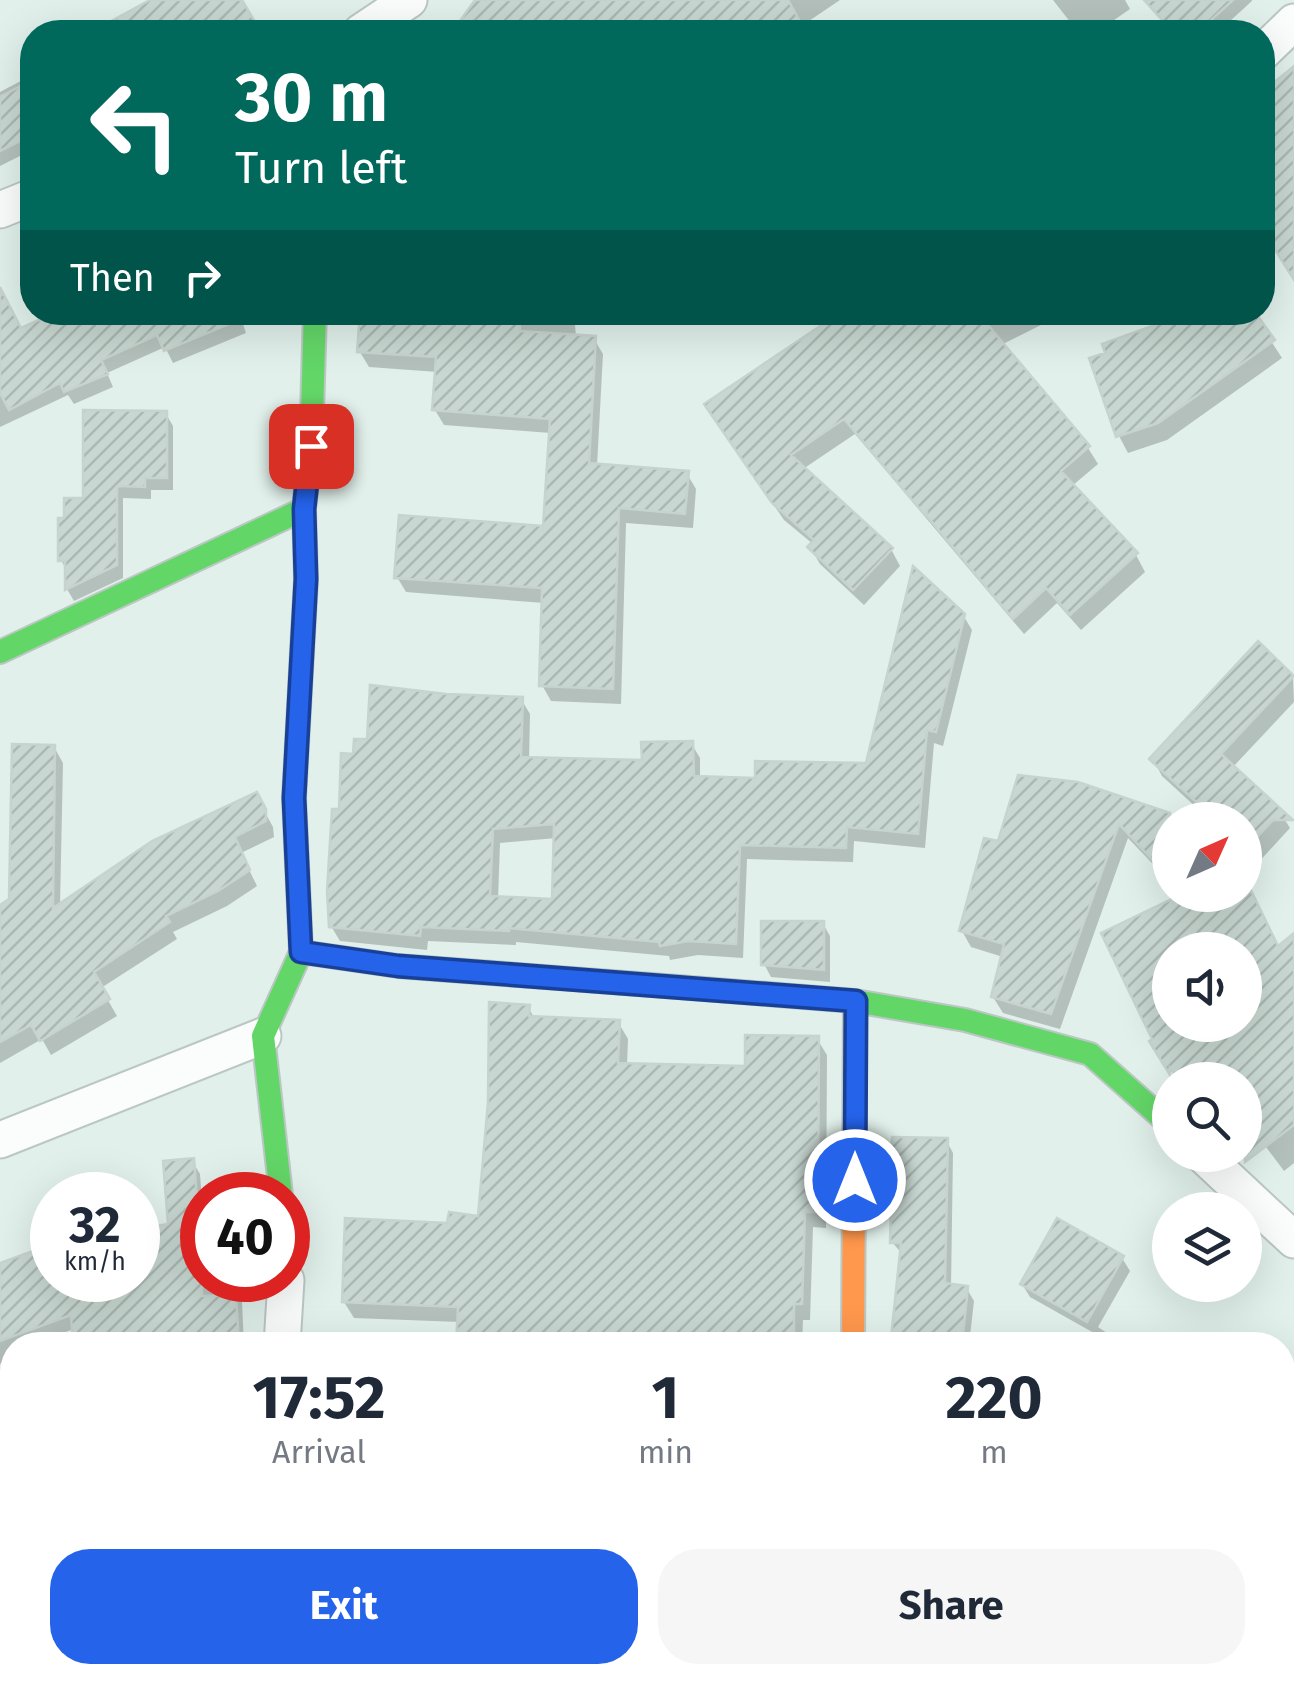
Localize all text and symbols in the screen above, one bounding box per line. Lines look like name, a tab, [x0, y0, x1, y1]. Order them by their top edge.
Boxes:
text: 30 m	[235, 56, 388, 140]
icon: left	[70, 60, 200, 190]
text: Turn left	[235, 141, 407, 195]
icon: right	[175, 250, 230, 305]
text: Then	[70, 255, 155, 301]
pin	[269, 404, 354, 489]
icon: arrive	[284, 419, 339, 474]
north arrow	[1152, 802, 1262, 912]
map controls	[1152, 802, 1262, 1302]
button: sound	[1152, 932, 1262, 1042]
button: search	[1152, 1062, 1262, 1172]
position arrow	[803, 1128, 907, 1232]
speed limit sign: 40	[180, 1172, 310, 1302]
button: layers	[1152, 1192, 1262, 1302]
text: 32	[69, 1195, 121, 1255]
text: km/h	[64, 1247, 126, 1277]
text: 17:52	[252, 1362, 386, 1434]
text: 1	[652, 1362, 679, 1434]
text: 220	[945, 1362, 1043, 1434]
text: Arrival	[272, 1433, 366, 1471]
text: min	[638, 1433, 693, 1471]
text: m	[980, 1433, 1008, 1471]
button: Exit	[50, 1549, 638, 1664]
button: Share	[658, 1549, 1245, 1664]

